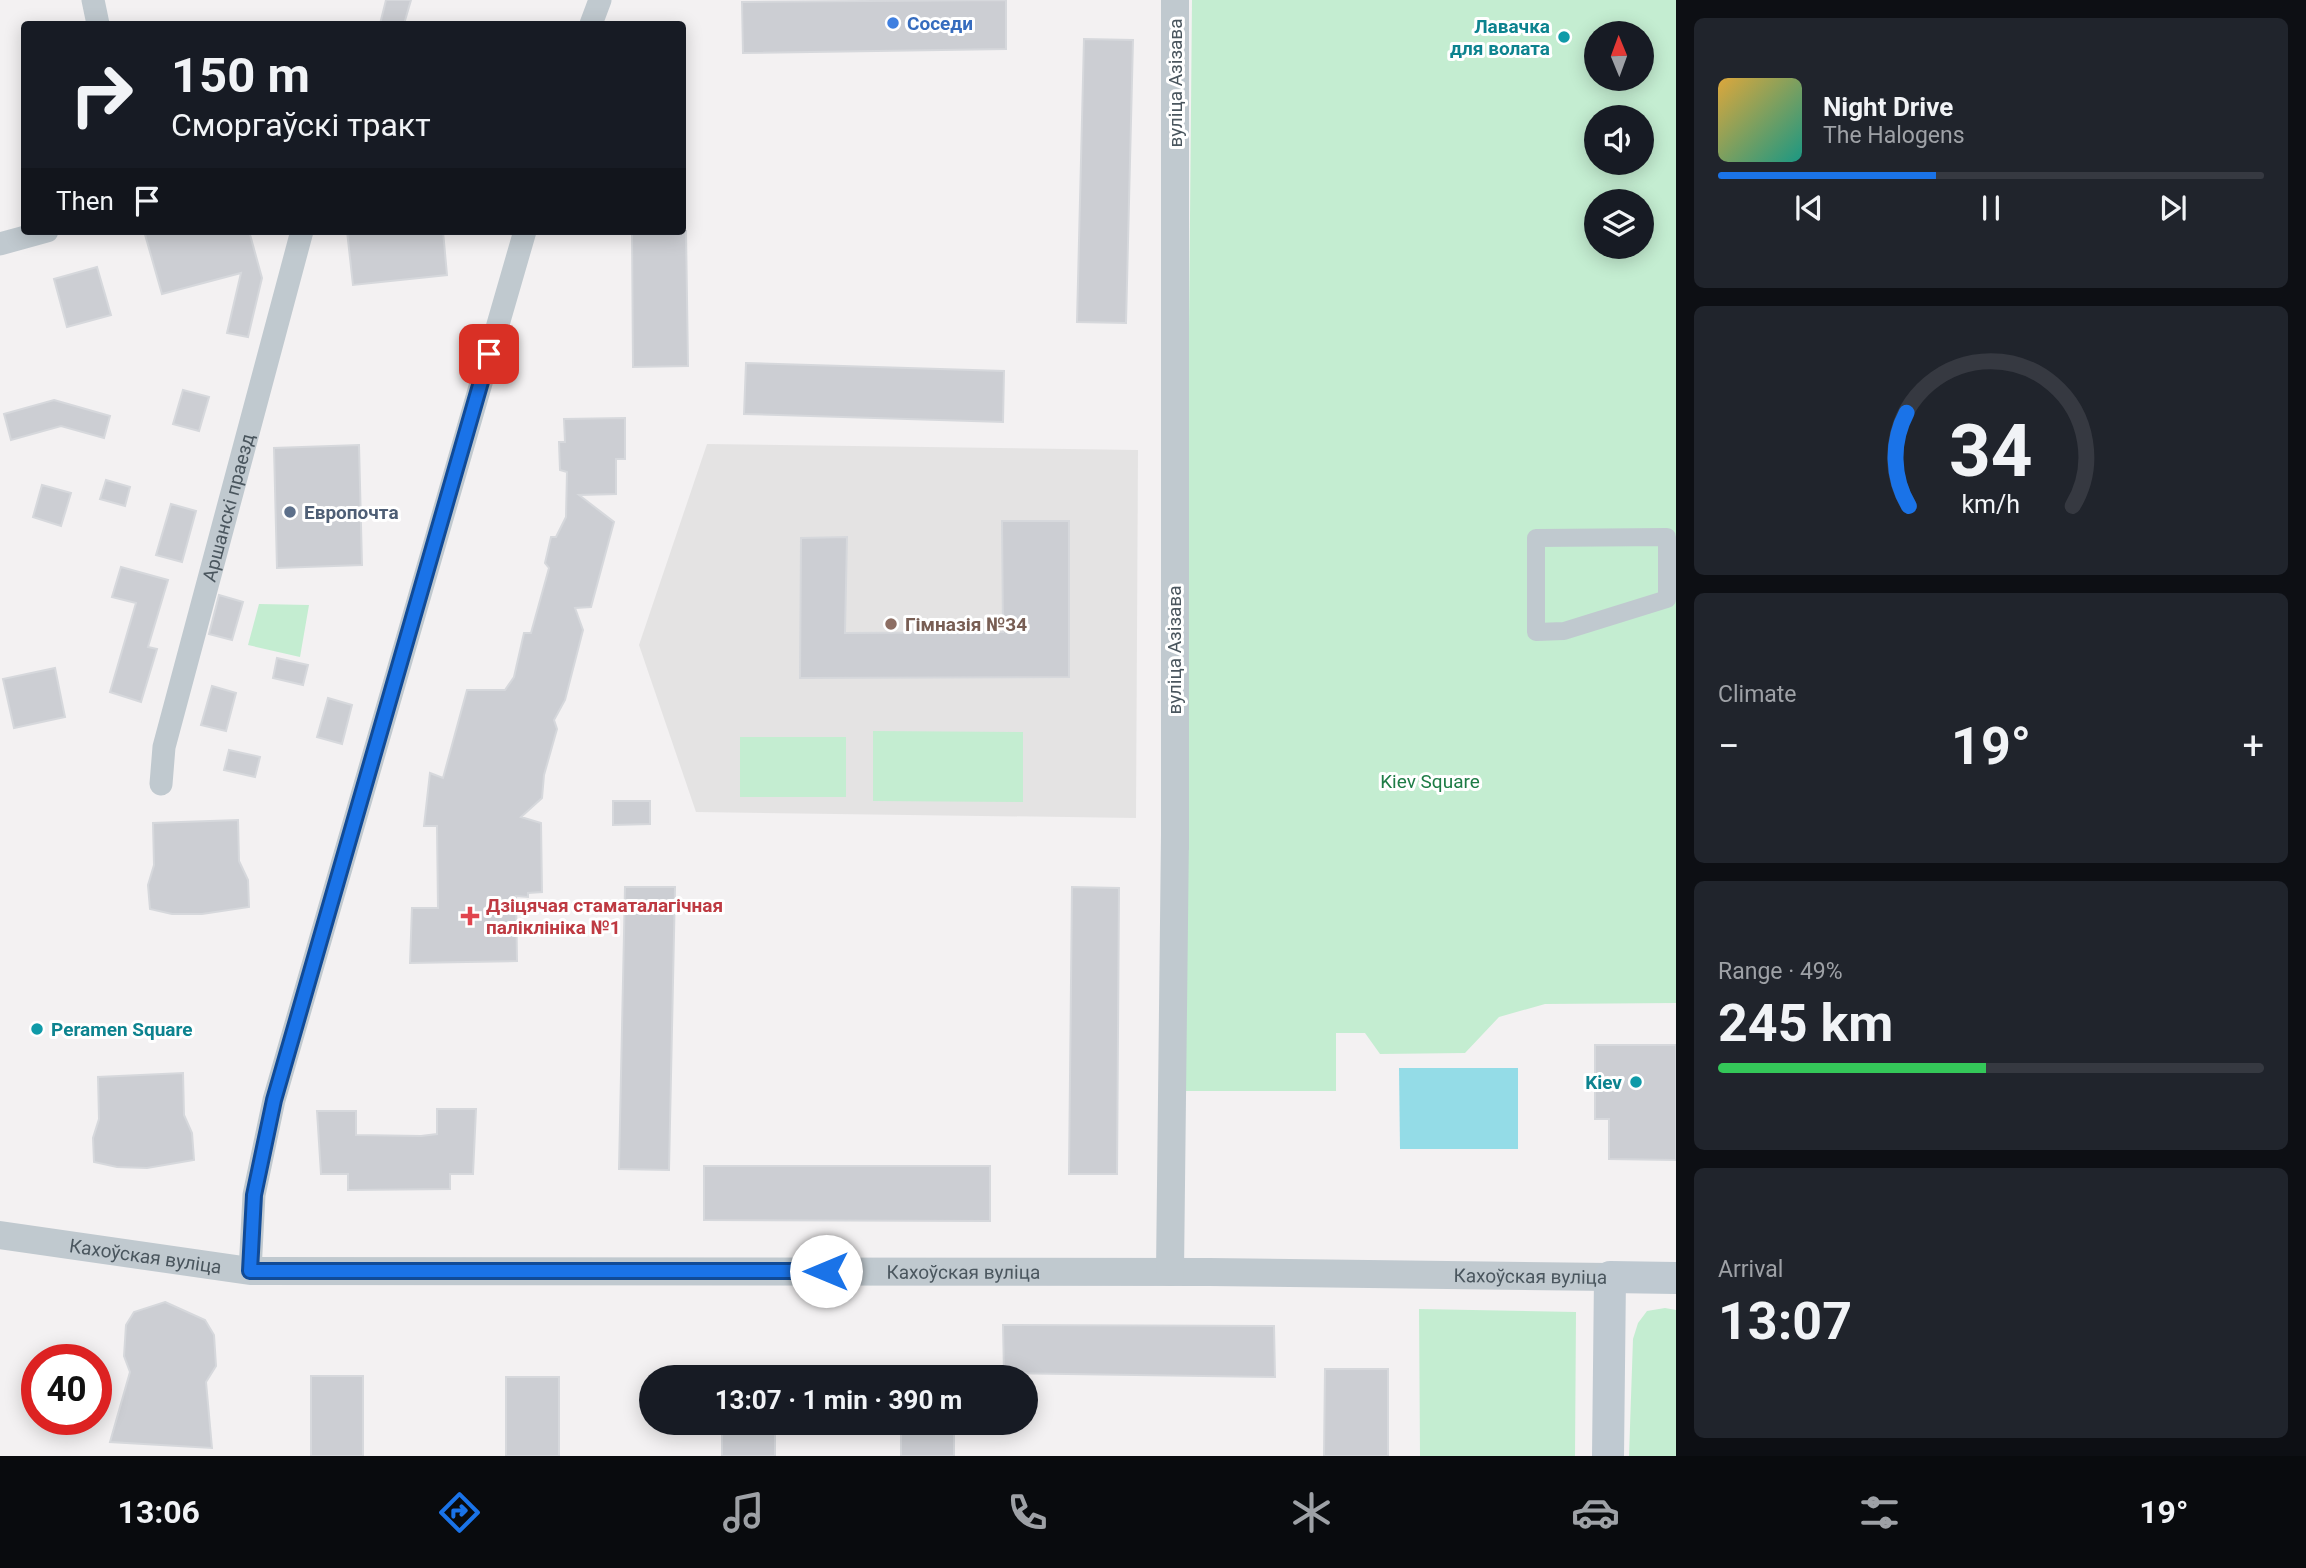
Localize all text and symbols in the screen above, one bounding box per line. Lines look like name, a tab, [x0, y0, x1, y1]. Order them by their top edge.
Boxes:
place label: Соседи	[907, 12, 973, 35]
marker: Соседи	[885, 15, 901, 31]
place label: Лавачка для волата	[1450, 15, 1550, 60]
street label: вуліца Азізава	[1164, 18, 1187, 148]
north arrow	[1584, 21, 1654, 91]
map controls	[1584, 21, 1654, 259]
marker: Лавачка для волата	[1556, 29, 1572, 45]
text: 150 m	[171, 47, 310, 104]
icon: right	[56, 49, 147, 140]
text: Night Drive	[1823, 92, 1953, 122]
button: sound	[1584, 105, 1654, 175]
text: Сморгаўскі тракт	[171, 106, 431, 144]
text: The Halogens	[1823, 122, 1965, 149]
icon: arrive	[128, 182, 166, 220]
text: Then	[56, 186, 114, 216]
button: layers	[1584, 189, 1654, 259]
icon: previous	[1790, 189, 1828, 227]
icon: pause	[1972, 189, 2010, 227]
icon: next	[2154, 189, 2192, 227]
pin	[459, 324, 519, 384]
icon: arrive	[470, 335, 508, 373]
text: 34	[1949, 409, 2033, 495]
street label: Аршанскі праезд	[198, 431, 259, 584]
text: km/h	[1962, 490, 2020, 519]
place label: Европочта	[304, 501, 399, 524]
marker: Европочта	[282, 504, 298, 520]
street label: вуліца Азізава	[1163, 585, 1186, 715]
place label: Гімназія №34	[905, 613, 1027, 636]
marker: Гімназія №34	[883, 616, 899, 632]
text: Climate	[1718, 681, 1797, 708]
text: 19°	[1951, 716, 2031, 777]
text: −	[1718, 724, 1740, 768]
text: +	[2242, 724, 2264, 768]
park label: Kiev Square	[1380, 770, 1480, 793]
place label: Дзіцячая стаматалагічная паліклініка №1	[486, 894, 723, 939]
marker: Дзіцячая стаматалагічная паліклініка №1	[460, 906, 480, 926]
text: Range · 49%	[1718, 958, 1843, 985]
text: 245 km	[1718, 993, 1893, 1054]
place label: Peramen Square	[51, 1018, 193, 1041]
marker: Peramen Square	[29, 1021, 45, 1037]
place label: Kiev	[1585, 1071, 1622, 1094]
marker: Kiev	[1628, 1074, 1644, 1090]
street label: Кахоўская вуліца	[68, 1234, 223, 1279]
position arrow	[789, 1234, 863, 1308]
text: Arrival	[1718, 1256, 1783, 1283]
street label: Кахоўская вуліца	[887, 1261, 1040, 1284]
street label: Кахоўская вуліца	[1453, 1264, 1607, 1289]
text: 13:07	[1718, 1291, 1852, 1352]
speed limit sign: 40	[21, 1344, 112, 1435]
text: 13:07 · 1 min · 390 m	[715, 1385, 962, 1415]
icon: directions	[435, 1488, 484, 1537]
icon: music	[719, 1488, 768, 1537]
icon: phone	[1003, 1488, 1052, 1537]
icon: climate	[1287, 1488, 1336, 1537]
icon: car	[1571, 1488, 1620, 1537]
icon: filters	[1855, 1488, 1904, 1537]
text: 13:06	[118, 1493, 200, 1531]
text: 19°	[2139, 1493, 2188, 1531]

